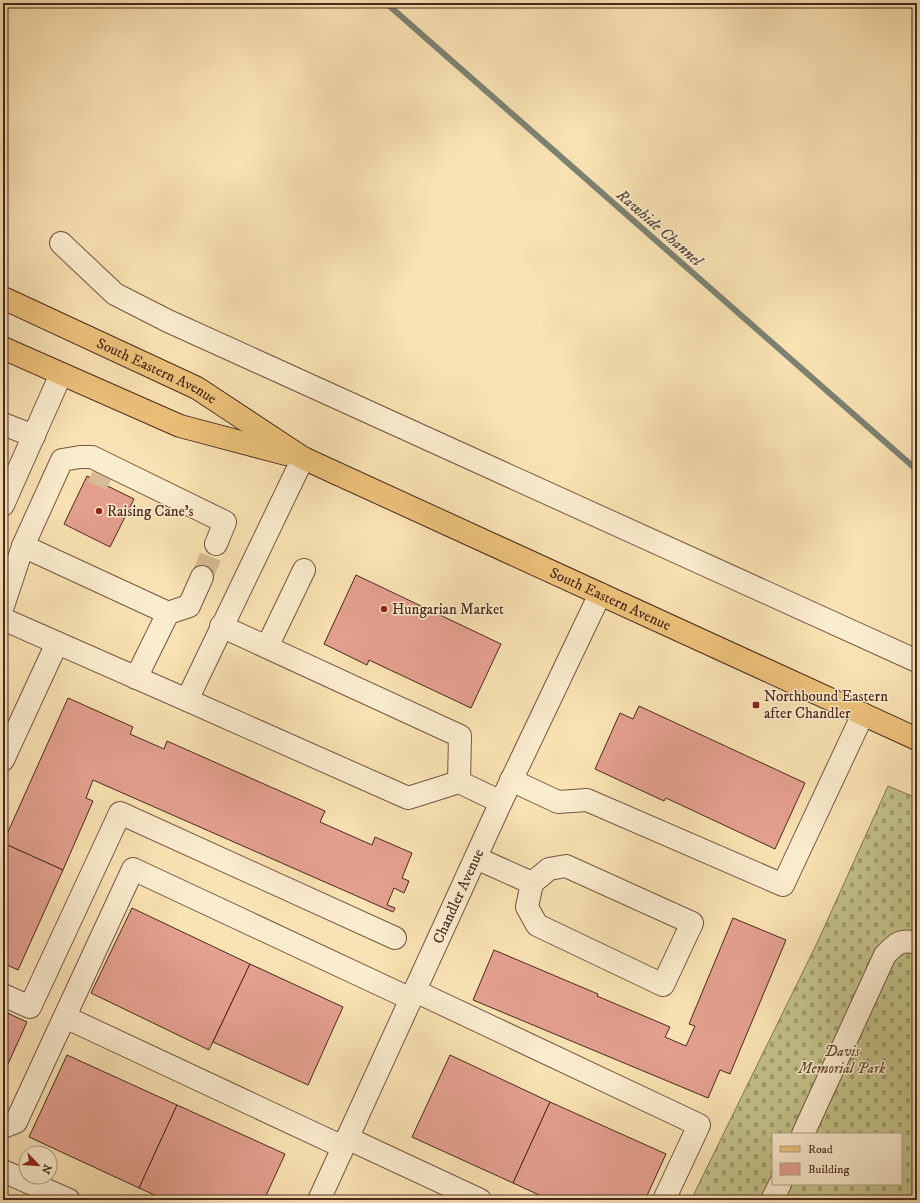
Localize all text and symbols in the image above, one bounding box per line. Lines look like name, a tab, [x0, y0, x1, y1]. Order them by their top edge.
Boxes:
water label: Rawhide Channel	[611, 184, 708, 272]
street label: South Eastern Avenue	[93, 334, 220, 408]
place label: Raising Cane's	[107, 502, 193, 521]
marker: Raising Cane's	[94, 506, 104, 516]
street label: South Eastern Avenue	[547, 563, 674, 635]
place label: Hungarian Market	[392, 600, 504, 619]
marker: Hungarian Market	[379, 604, 389, 614]
place label: Northbound Eastern after Chandler	[764, 687, 888, 723]
marker: Northbound Eastern after Chandler	[751, 700, 761, 710]
street label: Chandler Avenue	[428, 846, 488, 947]
park label: Davis Memorial Park	[797, 1042, 886, 1078]
legend	[772, 1133, 902, 1185]
text: Road	[808, 1142, 833, 1157]
north arrow	[18, 1145, 58, 1185]
text: N	[38, 1162, 54, 1176]
text: Building	[808, 1162, 849, 1177]

